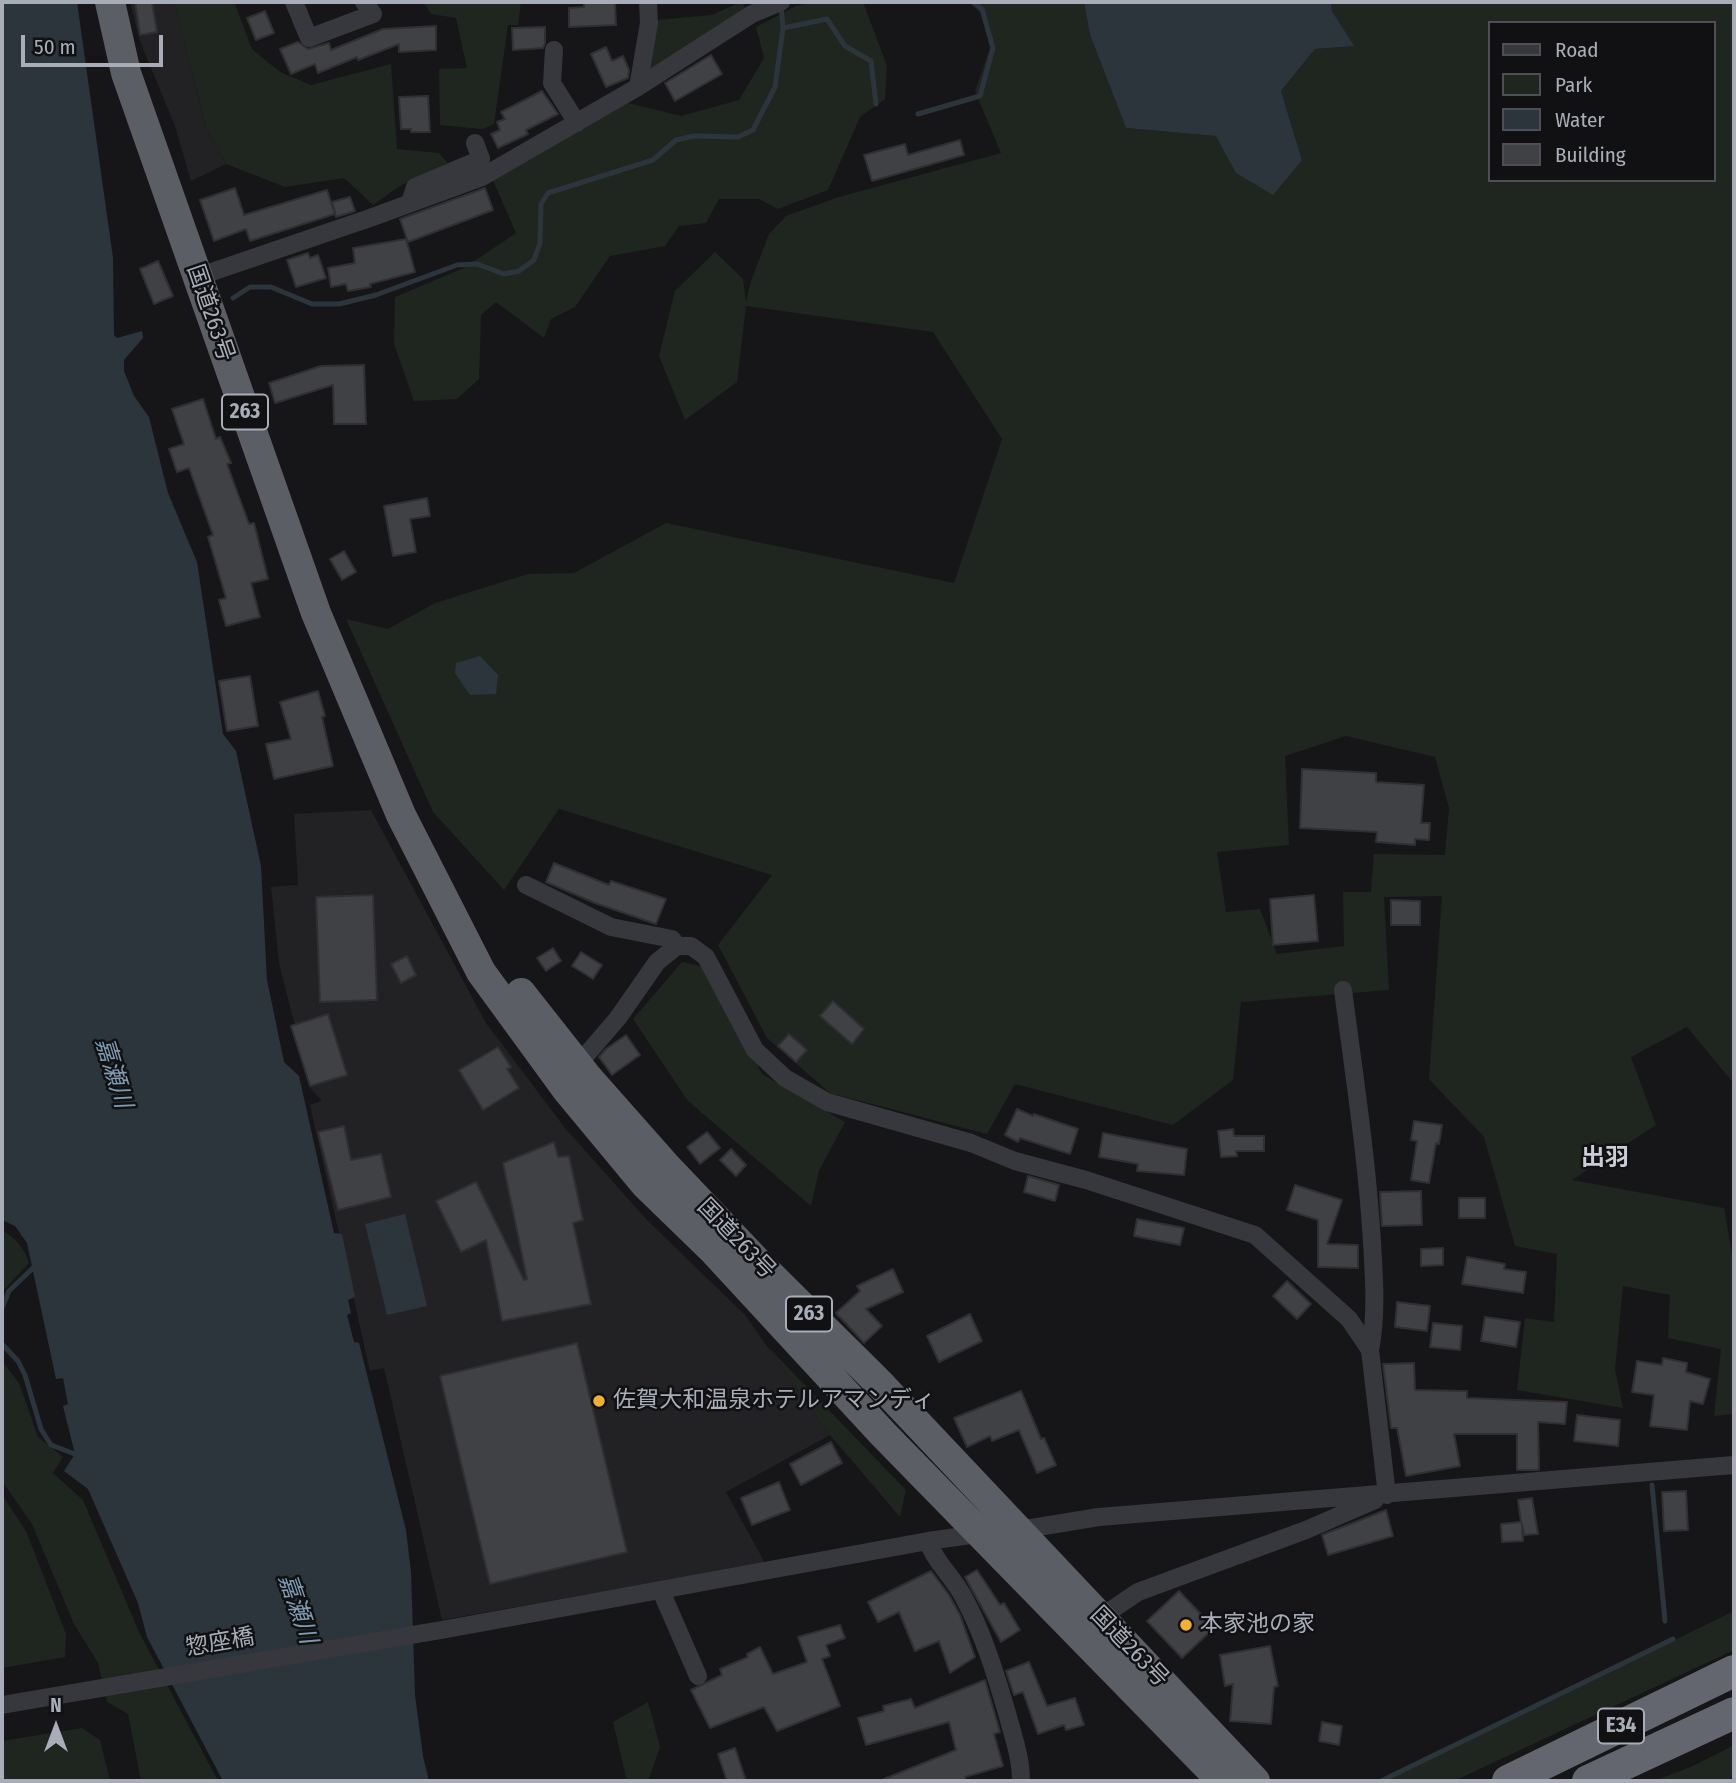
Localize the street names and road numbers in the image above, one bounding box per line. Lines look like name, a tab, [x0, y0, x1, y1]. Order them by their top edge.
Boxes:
street label: 国道263号	[181, 261, 239, 365]
road number: 263	[222, 394, 268, 430]
street label: 国道263号	[691, 1193, 781, 1285]
road number: 263	[786, 1296, 832, 1332]
street label: 国道263号	[1084, 1601, 1174, 1693]
street label: 惣座橋	[184, 1623, 256, 1663]
road number: E34	[1598, 1708, 1644, 1744]

